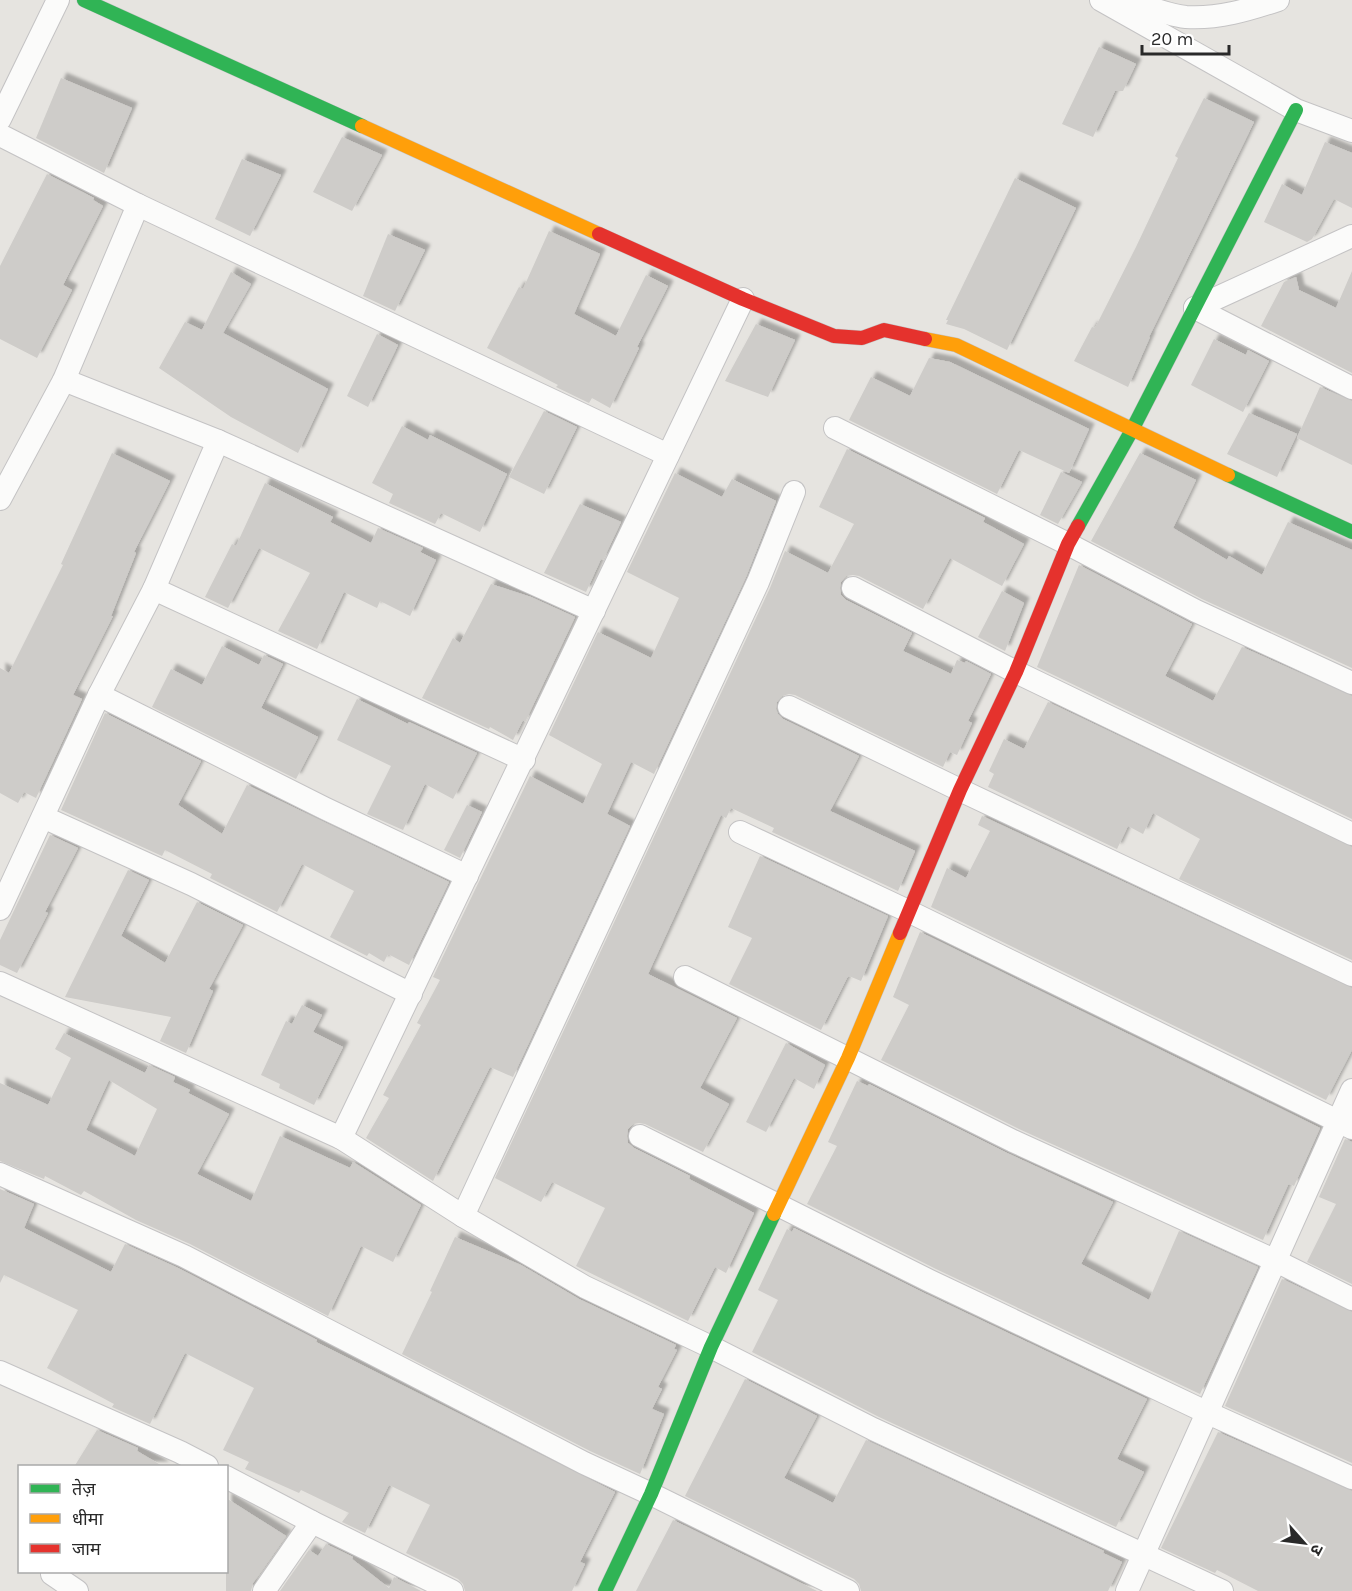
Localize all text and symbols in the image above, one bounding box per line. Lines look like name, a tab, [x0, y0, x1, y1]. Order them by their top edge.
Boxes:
scale bar	[1142, 18, 1229, 56]
text: 20 m	[1151, 28, 1193, 50]
legend	[18, 1465, 228, 1573]
text: तेज़	[72, 1478, 96, 1500]
text: धीमा	[72, 1508, 103, 1530]
north arrow	[1274, 1513, 1334, 1573]
text: जाम	[72, 1538, 102, 1560]
text: उ	[1306, 1541, 1327, 1559]

